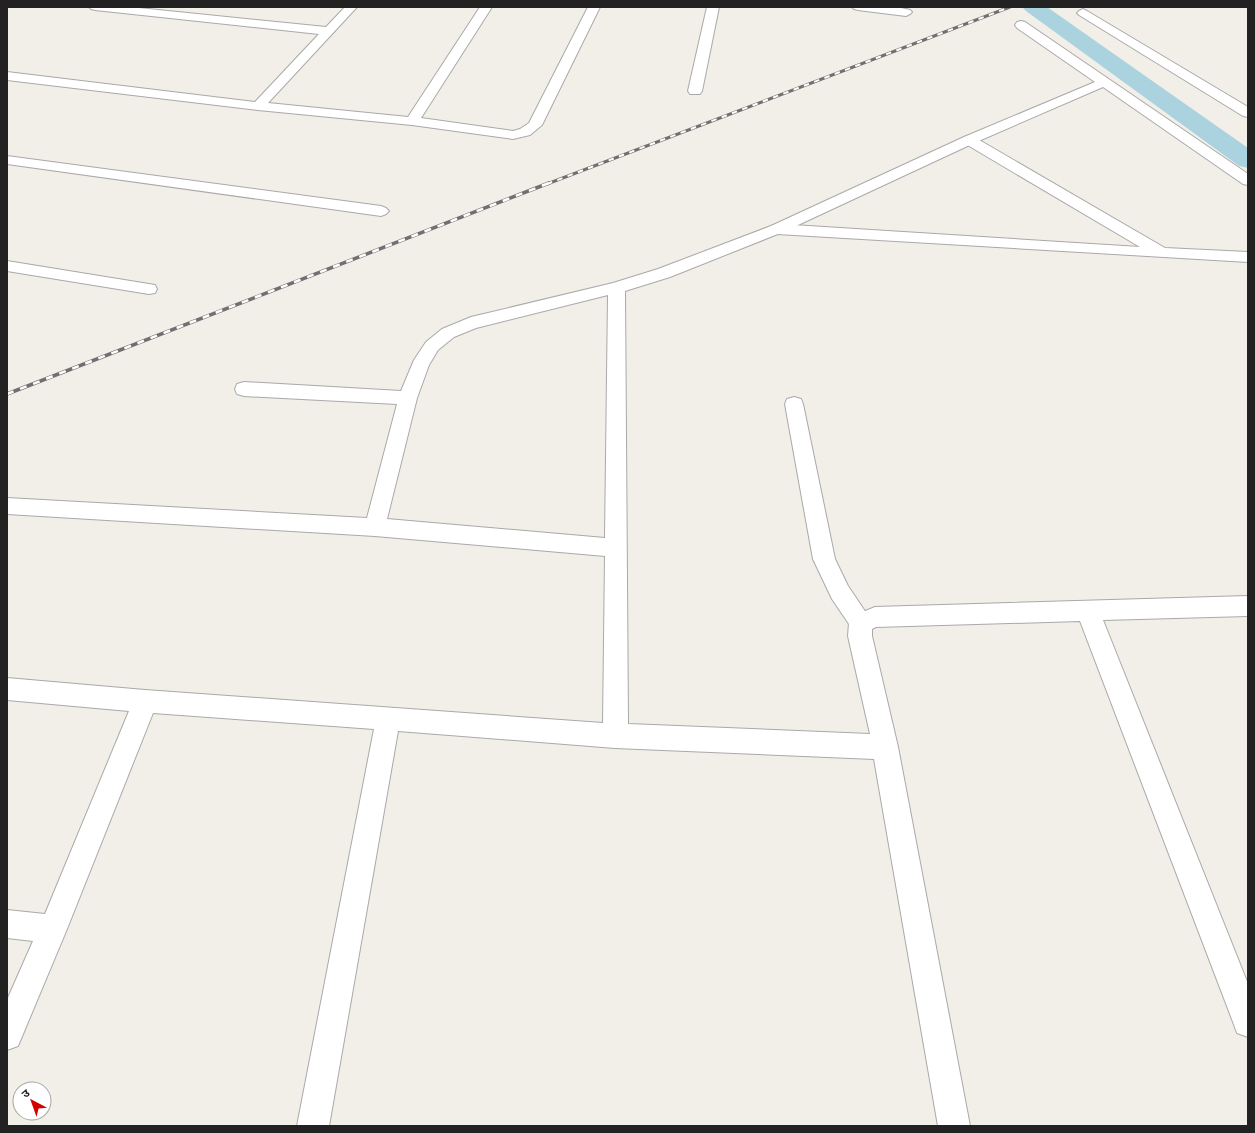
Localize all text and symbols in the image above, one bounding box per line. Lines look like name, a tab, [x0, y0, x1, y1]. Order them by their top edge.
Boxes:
north arrow	[12, 1081, 52, 1121]
text: उ	[18, 1086, 33, 1101]

